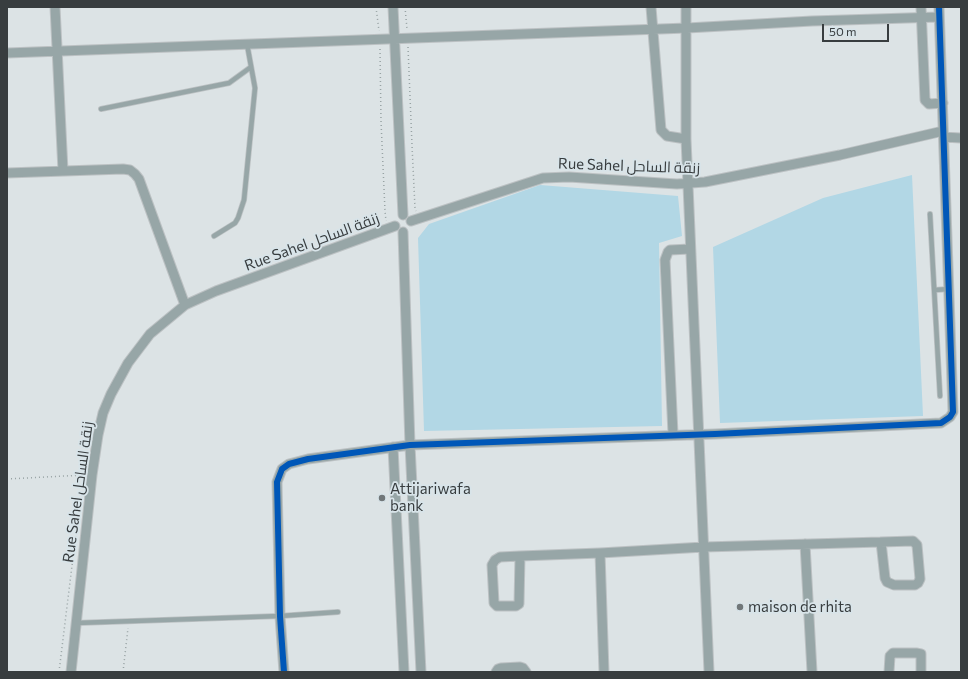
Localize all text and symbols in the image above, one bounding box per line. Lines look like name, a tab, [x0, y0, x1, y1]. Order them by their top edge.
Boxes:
scale bar	[824, 16, 891, 42]
text: 50 m	[829, 24, 857, 38]
street label: Rue Sahel زنقة الساحل	[558, 155, 700, 177]
street label: Rue Sahel زنقة الساحل	[242, 209, 382, 275]
street label: Rue Sahel زنقة الساحل	[59, 420, 97, 564]
place label: Attijariwafa bank	[390, 480, 471, 515]
marker: Attijariwafa bank	[377, 493, 387, 503]
place label: maison de rhita	[748, 598, 852, 616]
marker: maison de rhita	[735, 602, 745, 612]

